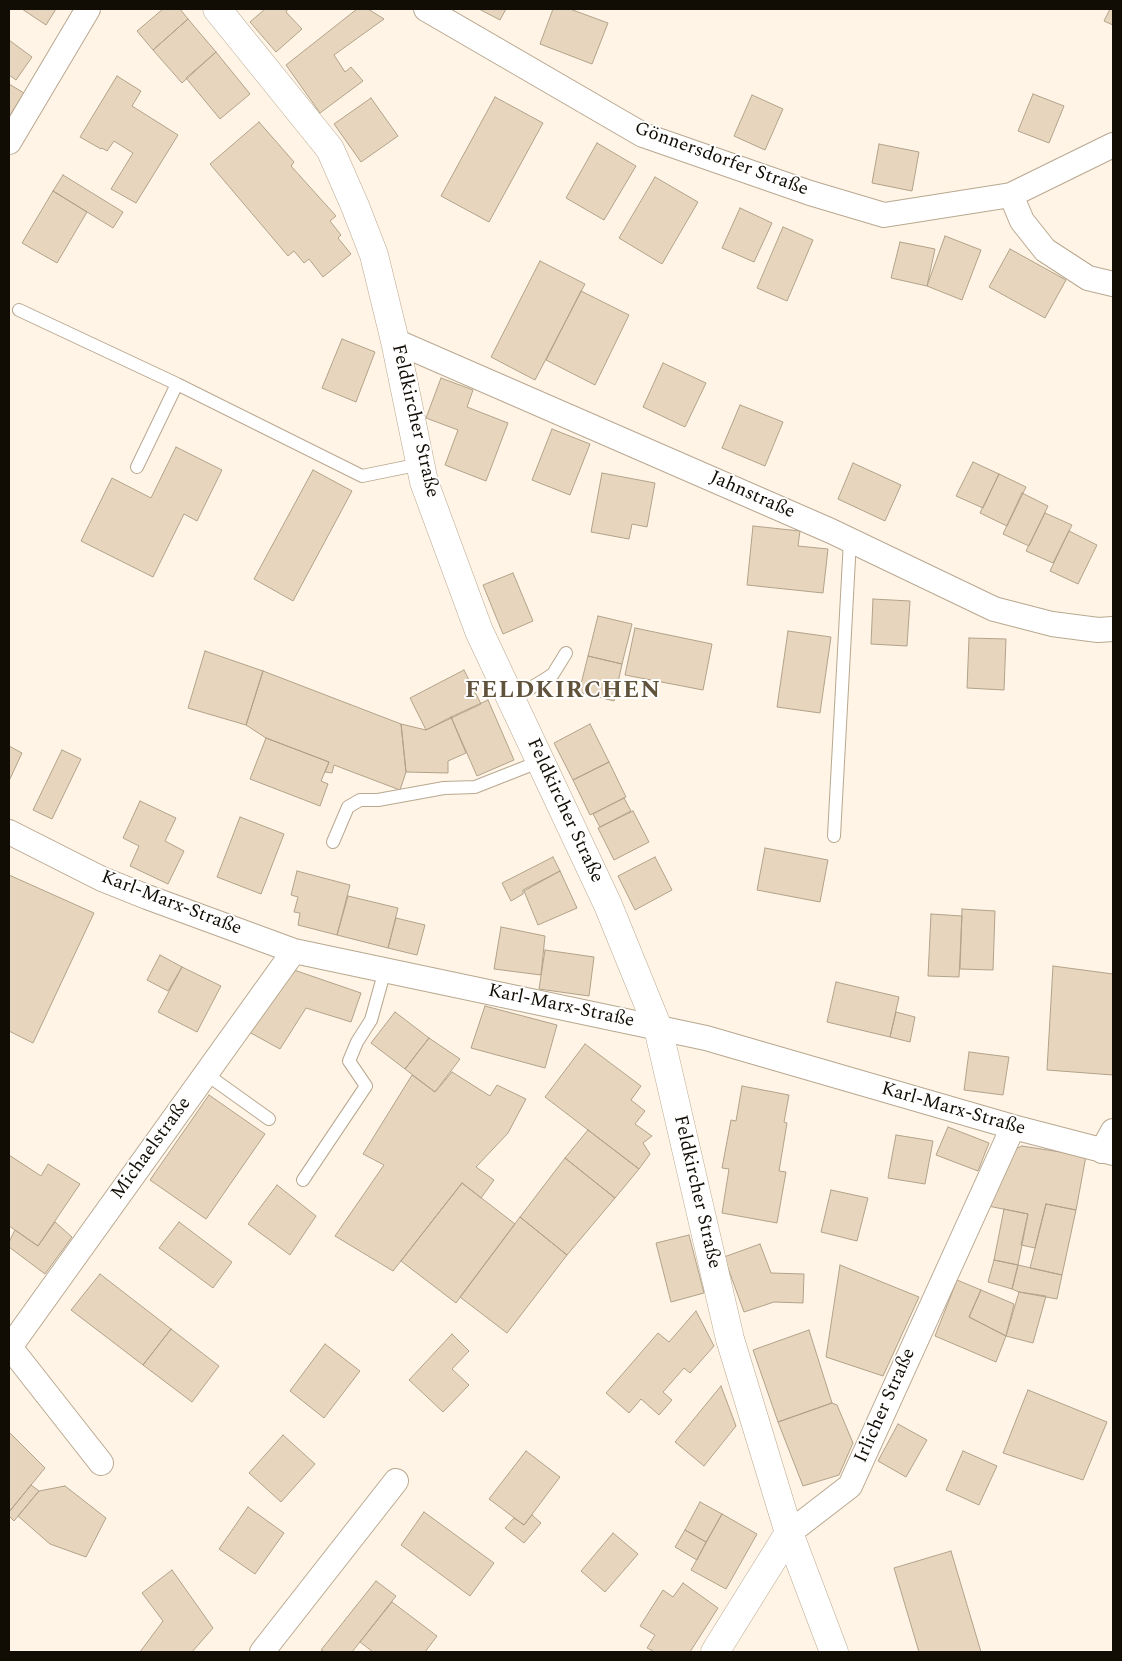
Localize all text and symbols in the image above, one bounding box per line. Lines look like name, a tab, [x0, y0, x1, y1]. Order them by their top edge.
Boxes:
street label: Gönnersdorfer Straße	[631, 118, 811, 202]
street label: Feldkircher Straße	[385, 342, 443, 500]
street label: Jahnstraße	[706, 467, 798, 525]
district label: FELDKIRCHEN	[464, 678, 662, 706]
street label: Feldkircher Straße	[521, 735, 607, 887]
street label: Karl-Marx-Straße	[97, 867, 245, 941]
street label: Karl-Marx-Straße	[486, 980, 636, 1034]
street label: Karl-Marx-Straße	[878, 1079, 1028, 1141]
street label: Michaelstraße	[107, 1093, 197, 1205]
street label: Feldkircher Straße	[667, 1113, 725, 1271]
street label: Irlicher Straße	[851, 1345, 921, 1467]

